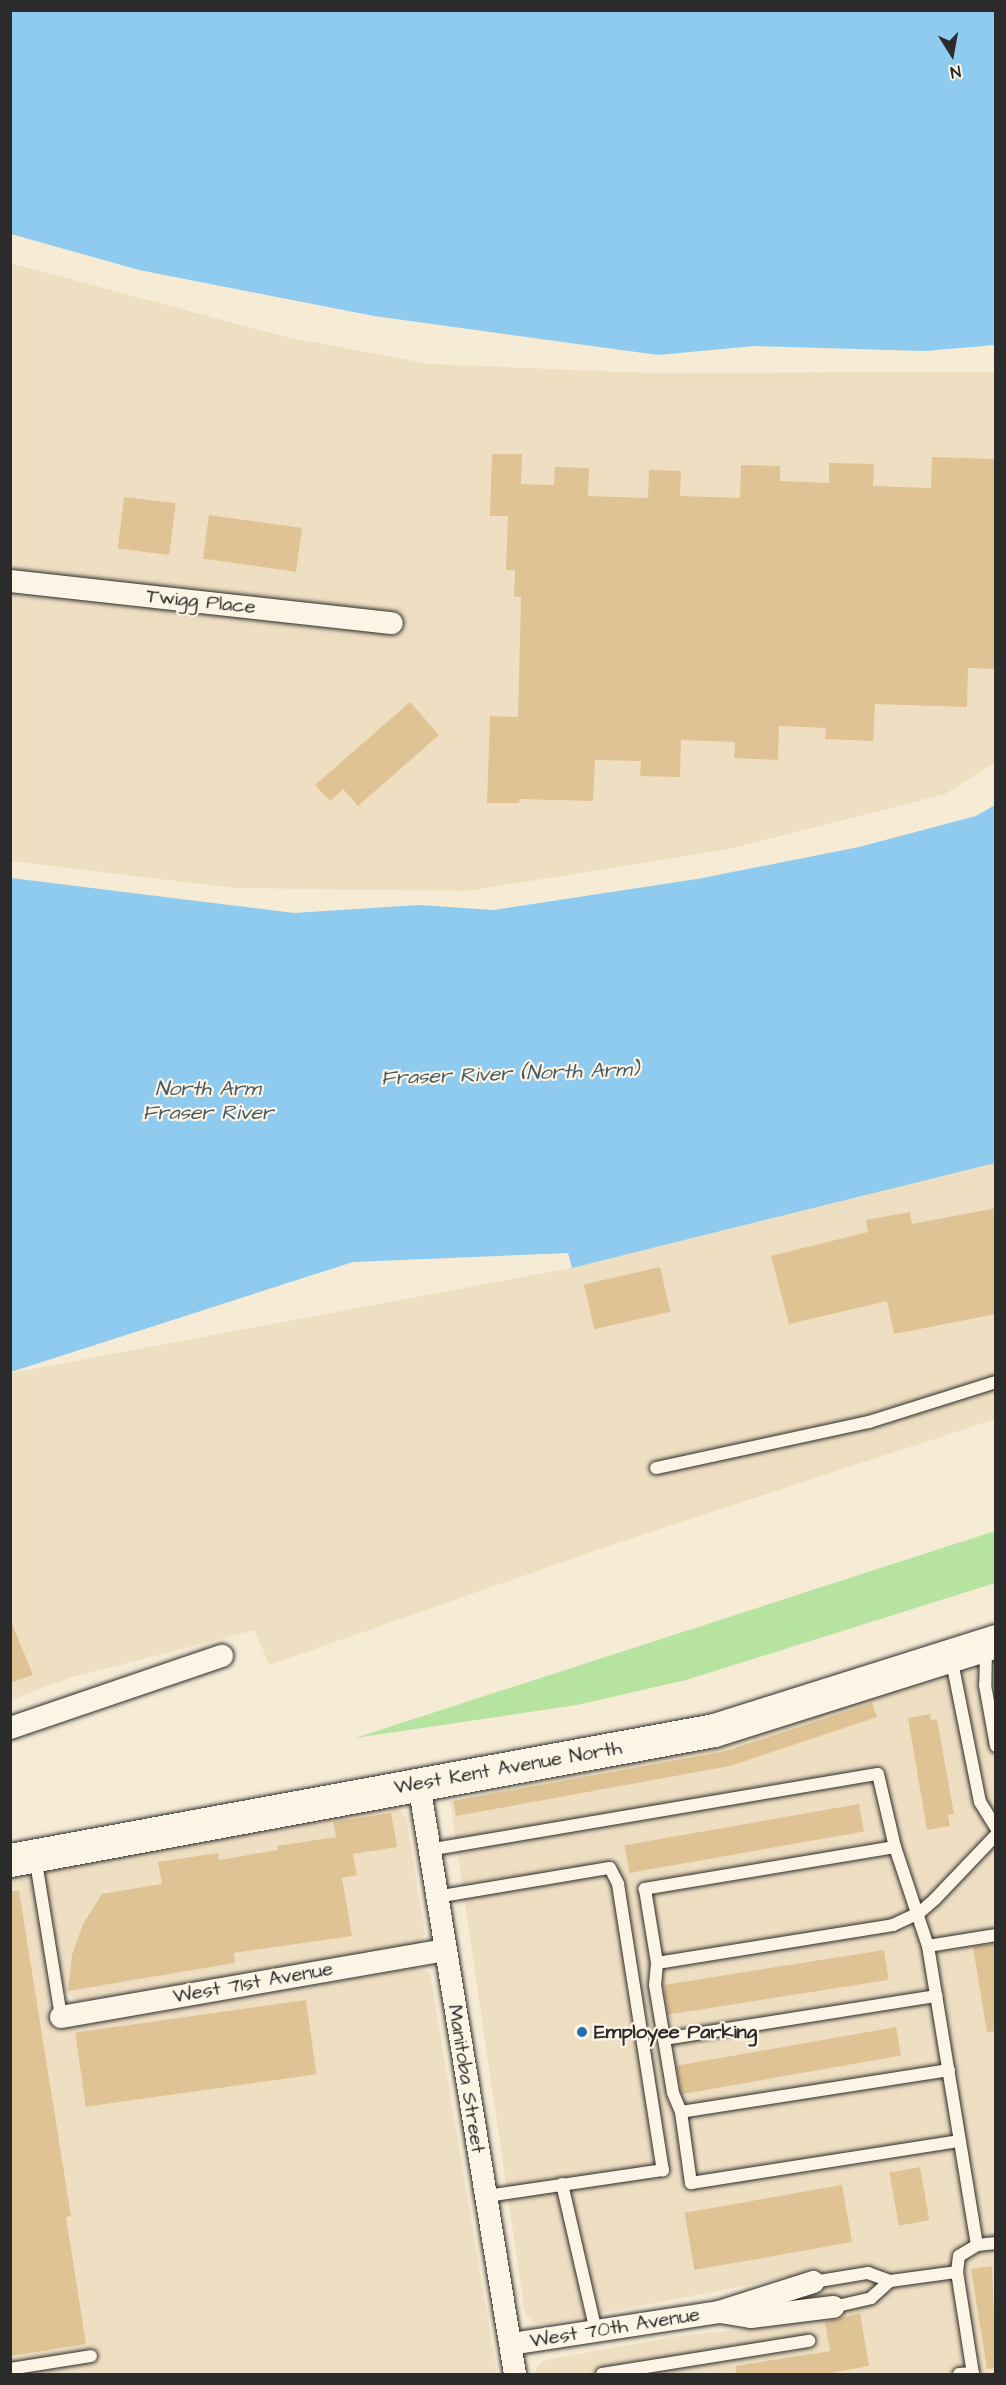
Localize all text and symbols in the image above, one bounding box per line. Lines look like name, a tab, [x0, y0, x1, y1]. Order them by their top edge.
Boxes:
north arrow	[922, 24, 982, 84]
text: N	[948, 60, 962, 83]
street label: Twigg Place	[145, 584, 257, 620]
water label: Fraser River (North Arm)	[381, 1057, 639, 1091]
water label: North Arm Fraser River	[143, 1076, 273, 1126]
street label: West Kent Avenue North	[392, 1736, 624, 1800]
street label: West 71st Avenue	[171, 1957, 335, 2009]
street label: Manitoba Street	[442, 2003, 490, 2155]
place label: Employee Parking	[594, 2020, 757, 2044]
marker: Employee Parking	[575, 2025, 589, 2039]
street label: West 70th Avenue	[528, 2303, 702, 2353]

